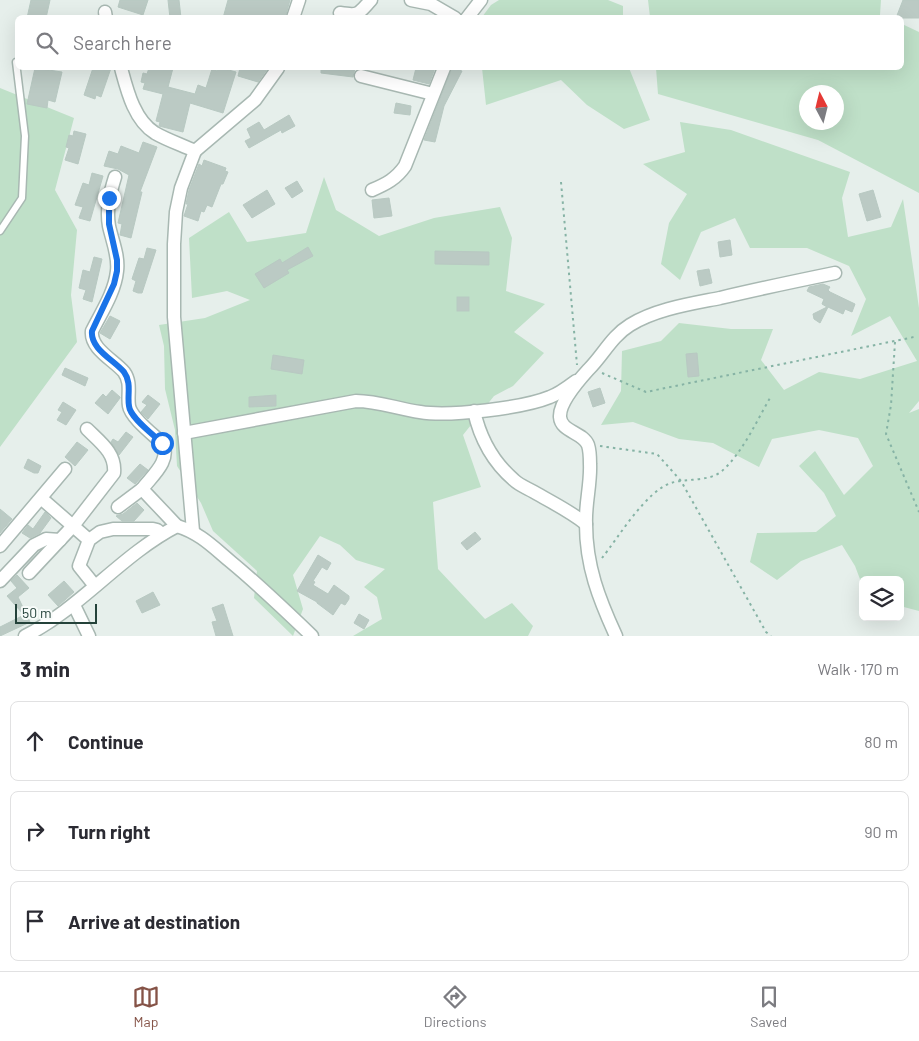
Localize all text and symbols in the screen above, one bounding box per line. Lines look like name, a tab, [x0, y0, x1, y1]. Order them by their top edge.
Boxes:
search box	[15, 15, 904, 70]
icon: search	[33, 29, 61, 57]
text: Search here	[73, 31, 172, 54]
north arrow	[799, 85, 844, 130]
route end	[98, 187, 121, 210]
route start	[151, 432, 174, 455]
map controls	[859, 576, 904, 621]
button: layers	[859, 576, 904, 621]
scale bar	[15, 601, 98, 624]
text: 50 m	[22, 604, 51, 621]
text: 3 min	[20, 656, 70, 681]
text: Walk · 170 m	[817, 659, 899, 678]
icon: ahead	[21, 727, 49, 755]
text: Continue	[68, 730, 144, 753]
text: 80 m	[864, 732, 898, 751]
icon: right	[21, 817, 49, 845]
text: Turn right	[68, 820, 150, 843]
text: 90 m	[864, 822, 898, 841]
icon: arrive	[21, 907, 49, 935]
text: Arrive at destination	[68, 910, 240, 933]
tab: Map	[132, 983, 160, 1030]
tab: Directions	[424, 983, 486, 1030]
tab: Saved	[750, 983, 787, 1030]

